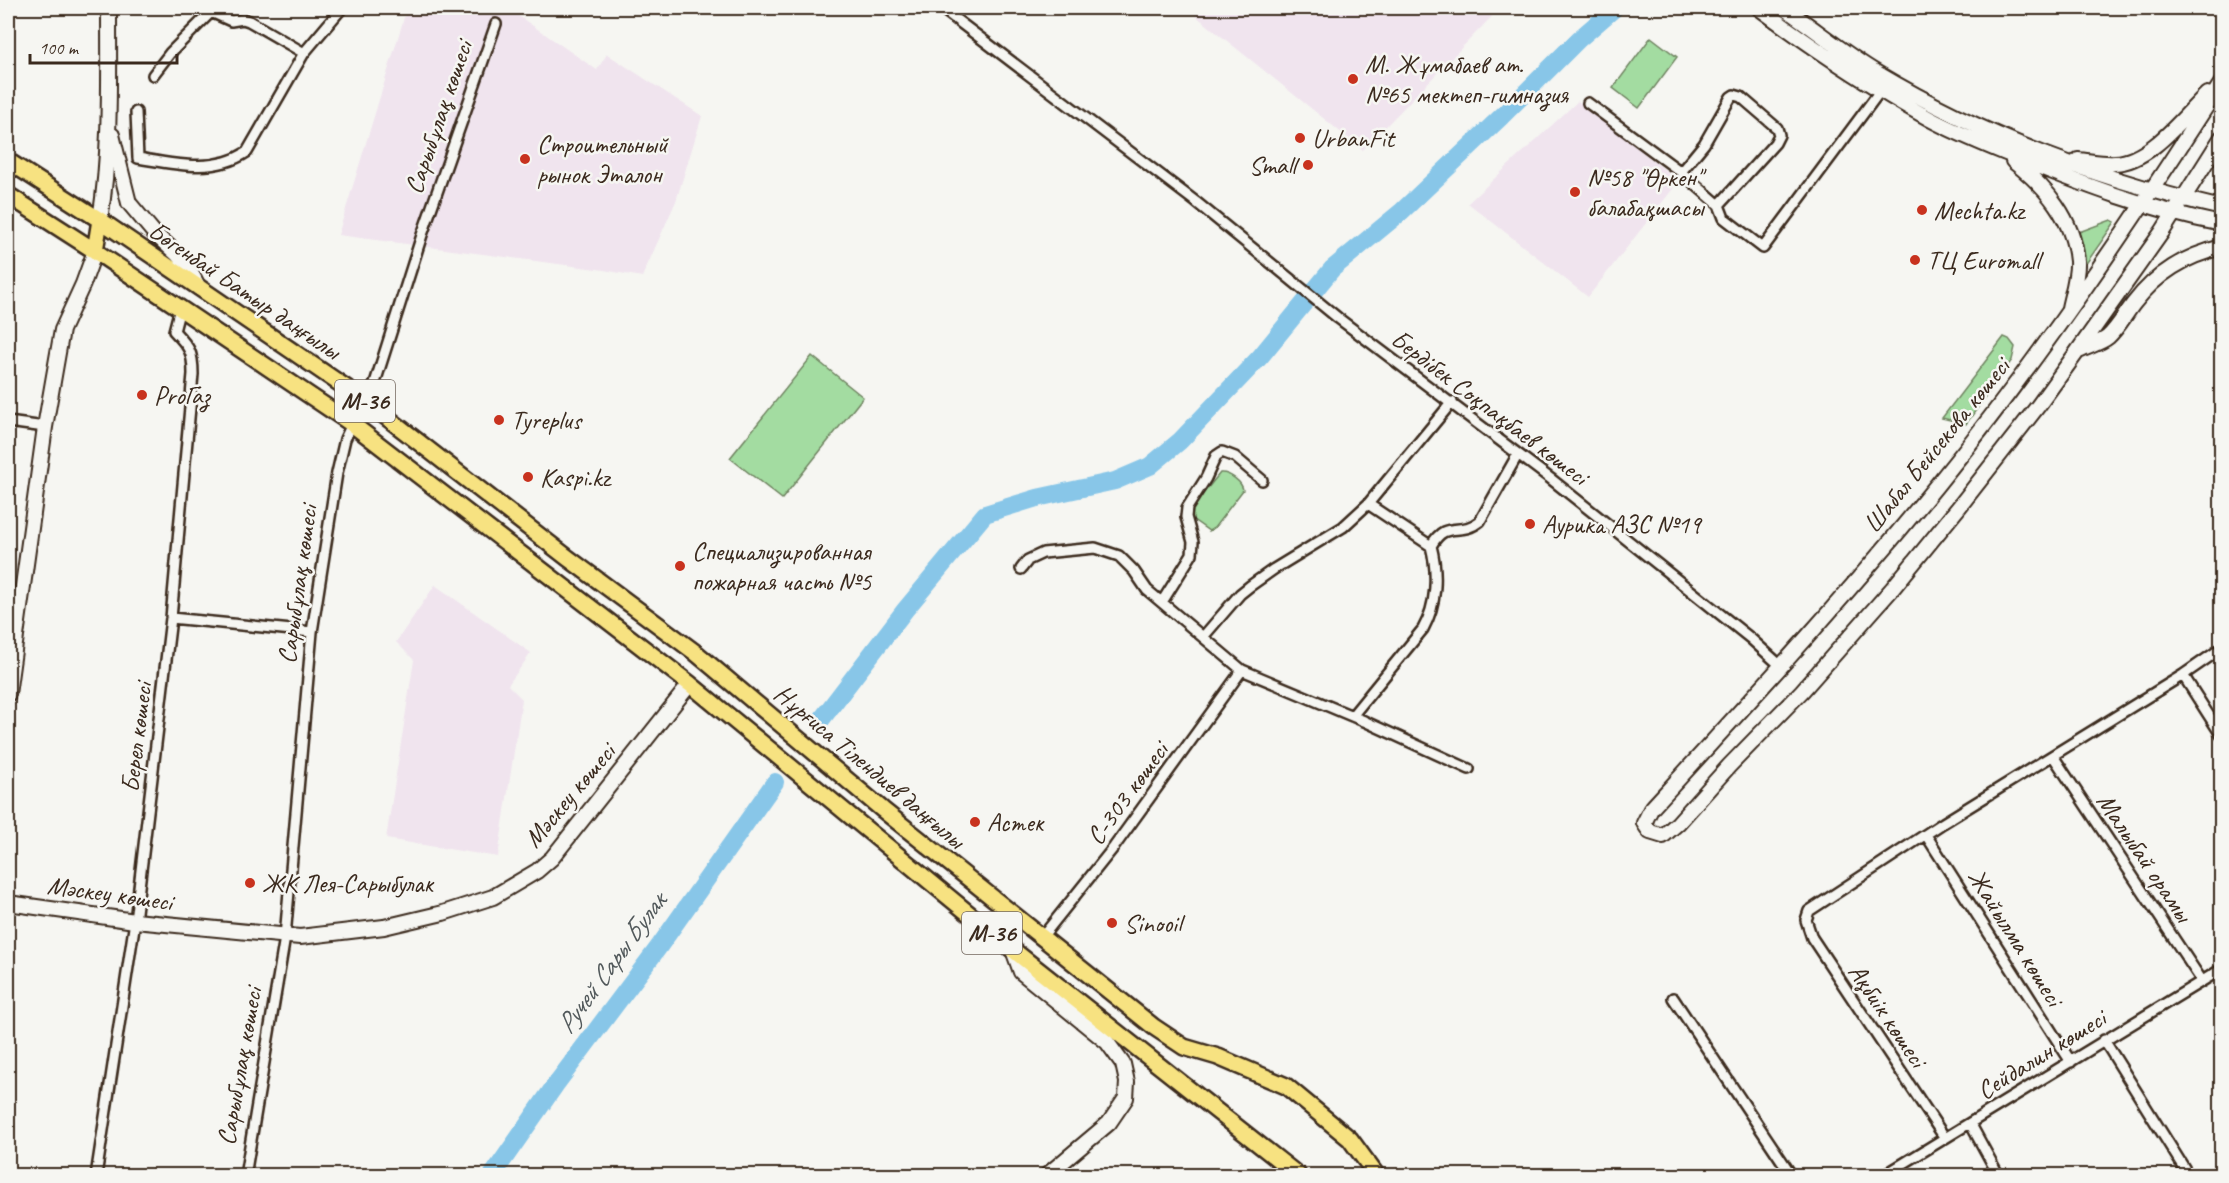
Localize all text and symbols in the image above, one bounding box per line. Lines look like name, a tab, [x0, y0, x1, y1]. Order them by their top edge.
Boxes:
scale bar	[30, 27, 177, 65]
street label: Сарыбұлақ көшесі	[397, 33, 481, 198]
text: 100 m	[39, 37, 80, 59]
place label: М. Жұмабаев ат. №65 мектеп-гимназия	[1365, 48, 1570, 112]
marker: М. Жұмабаев ат. №65 мектеп-гимназия	[1346, 72, 1360, 86]
place label: UrbanFit	[1312, 122, 1396, 155]
place label: Строительный рынок Эталон	[537, 128, 670, 191]
marker: UrbanFit	[1293, 131, 1307, 145]
place label: Small	[1249, 149, 1301, 182]
marker: Строительный рынок Эталон	[518, 152, 532, 166]
marker: Small	[1301, 158, 1315, 172]
place label: №58 "Өркен" балабақшасы	[1587, 161, 1707, 224]
marker: №58 "Өркен" балабақшасы	[1568, 185, 1582, 199]
place label: Mechta.kz	[1934, 194, 2027, 227]
marker: Mechta.kz	[1915, 203, 1929, 217]
street label: Бөгенбай Батыр даңғылы	[142, 214, 349, 368]
place label: ТЦ Euromall	[1927, 244, 2044, 277]
marker: ТЦ Euromall	[1908, 253, 1922, 267]
street label: Бердібек Соқпақбаев көшесі	[1384, 322, 1598, 494]
street label: Шабал Бейсекова көшесі	[1856, 349, 2019, 539]
place label: ProГаз	[154, 379, 211, 413]
road number: M-36	[335, 380, 395, 422]
marker: ProГаз	[135, 388, 149, 402]
place label: Tyreplus	[511, 404, 583, 437]
marker: Tyreplus	[492, 413, 506, 427]
place label: Kaspi.kz	[540, 461, 612, 494]
marker: Kaspi.kz	[521, 470, 535, 484]
street label: Сарыбұлақ көшесі	[270, 500, 325, 666]
place label: Аурика АЗС №19	[1542, 508, 1703, 541]
marker: Аурика АЗС №19	[1523, 517, 1537, 531]
place label: Специализированная пожарная часть №5	[692, 535, 873, 598]
marker: Специализированная пожарная часть №5	[673, 559, 687, 573]
street label: Берел көшесі	[113, 677, 160, 794]
street label: Нұрғиса Тілендиев даңғылы	[767, 677, 974, 857]
street label: С-303 көшесі	[1079, 733, 1178, 851]
street label: Мәскеу көшесі	[516, 734, 625, 854]
street label: Малыбай орамы	[2089, 786, 2201, 930]
place label: Астек	[987, 806, 1045, 839]
marker: Астек	[968, 815, 982, 829]
street label: Жайылма көшесі	[1960, 862, 2073, 1015]
place label: ЖК Лея-Сарыбулак	[262, 867, 434, 900]
street label: Мәскеу көшесі	[45, 868, 178, 919]
marker: ЖК Лея-Сарыбулак	[243, 876, 257, 890]
water label: Ручей Сары Булак	[549, 883, 676, 1040]
place label: Sinooil	[1124, 907, 1186, 940]
road number: M-36	[962, 912, 1022, 954]
marker: Sinooil	[1105, 916, 1119, 930]
street label: Ақбиік көшесі	[1841, 957, 1936, 1076]
street label: Сарыбұлақ көшесі	[209, 981, 270, 1148]
street label: Сейдалин көшесі	[1971, 1000, 2114, 1107]

